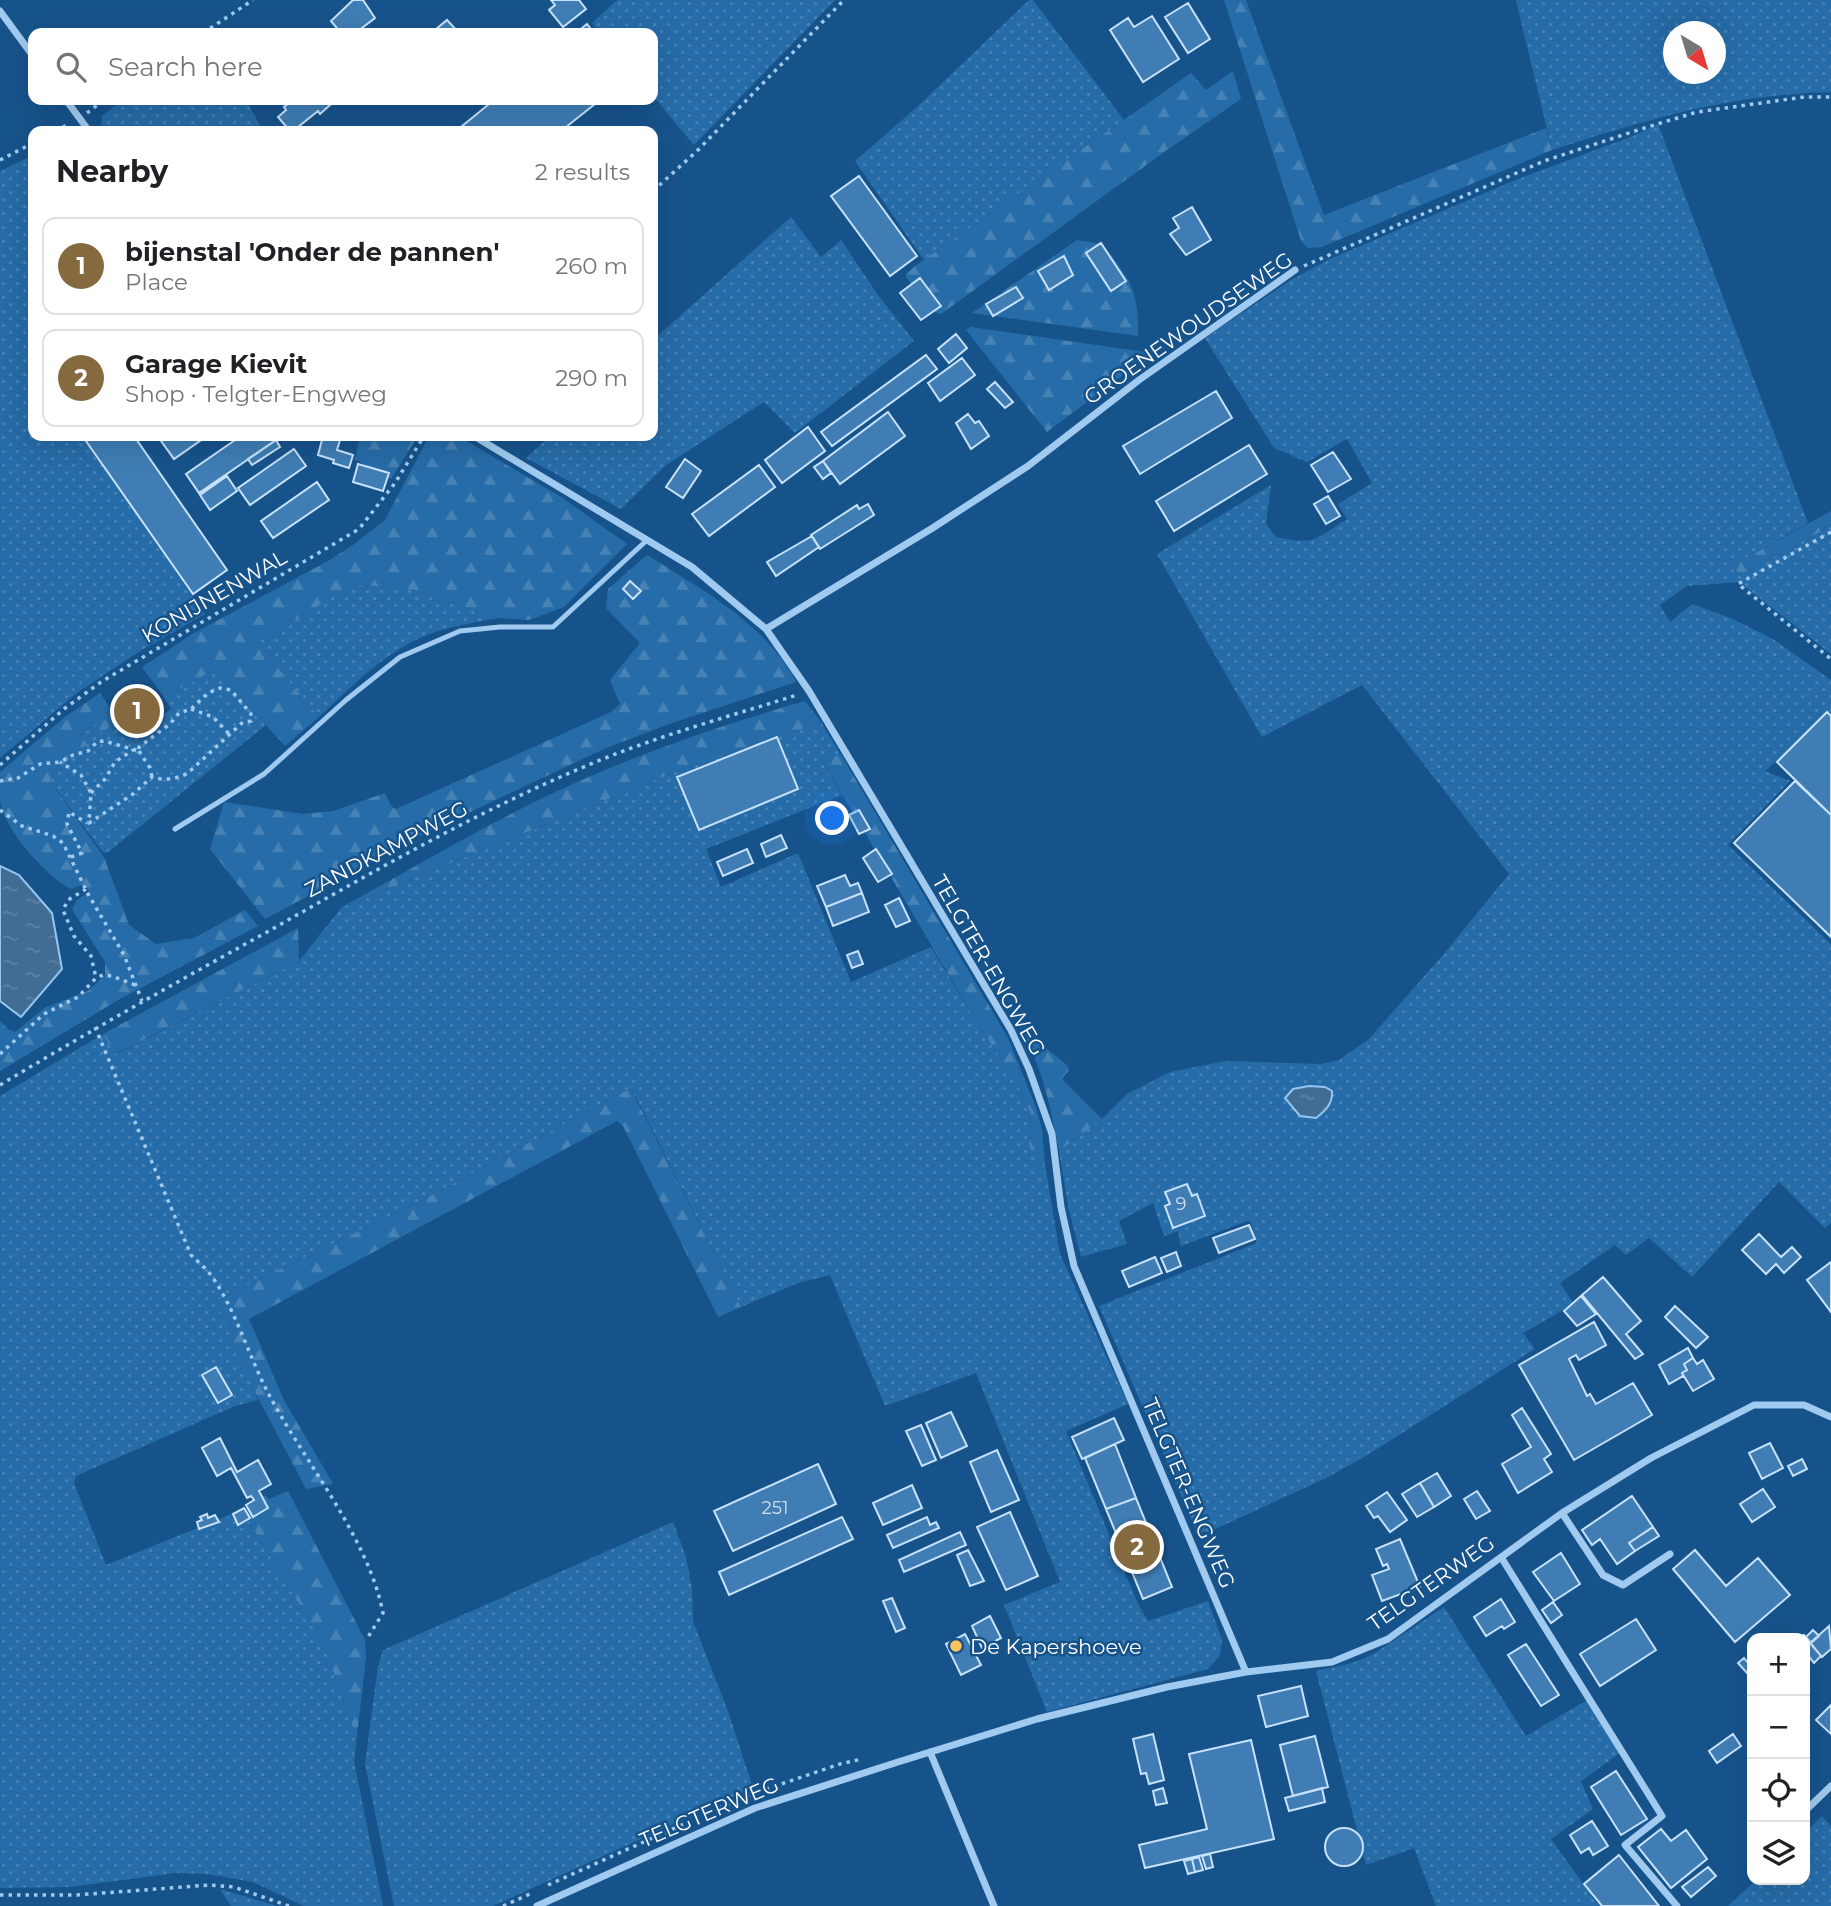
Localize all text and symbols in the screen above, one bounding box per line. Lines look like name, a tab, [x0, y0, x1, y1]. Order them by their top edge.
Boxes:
north arrow	[1663, 21, 1726, 84]
search box	[28, 28, 658, 105]
icon: search	[52, 48, 90, 86]
text: Search here	[108, 51, 263, 83]
text: Nearby	[56, 153, 168, 190]
text: 2 results	[535, 158, 630, 186]
text: bijenstal 'Onder de pannen'	[125, 236, 499, 268]
street label: GROENEWOUDSEWEG	[1079, 246, 1297, 410]
text: 1	[76, 252, 86, 280]
text: 260 m	[555, 252, 628, 280]
text: Place	[125, 268, 188, 296]
text: Garage Kievit	[125, 348, 307, 380]
text: 2	[74, 364, 88, 392]
text: 290 m	[555, 364, 628, 392]
text: Shop · Telgter-Engweg	[125, 380, 387, 408]
street label: KONIJNENWAL	[137, 544, 292, 648]
pin: 1	[114, 685, 160, 737]
street label: ZANDKAMPWEG	[300, 796, 472, 902]
your location	[815, 801, 849, 835]
street label: TELGTER-ENGWEG	[927, 870, 1051, 1060]
house number: 9	[1176, 1193, 1187, 1215]
street label: TELGTER-ENGWEG	[1138, 1394, 1240, 1592]
house number: 251	[762, 1497, 788, 1519]
pin: 2	[1114, 1521, 1160, 1573]
street label: TELGTERWEG	[1363, 1530, 1499, 1636]
map controls	[1747, 1633, 1810, 1885]
button: +	[1747, 1633, 1810, 1696]
place label: De Kapershoeve	[970, 1634, 1142, 1659]
marker: De Kapershoeve	[948, 1638, 964, 1654]
button: −	[1747, 1696, 1810, 1759]
button: locate	[1747, 1759, 1810, 1822]
street label: TELGTERWEG	[636, 1771, 782, 1853]
button: layers	[1747, 1822, 1810, 1885]

